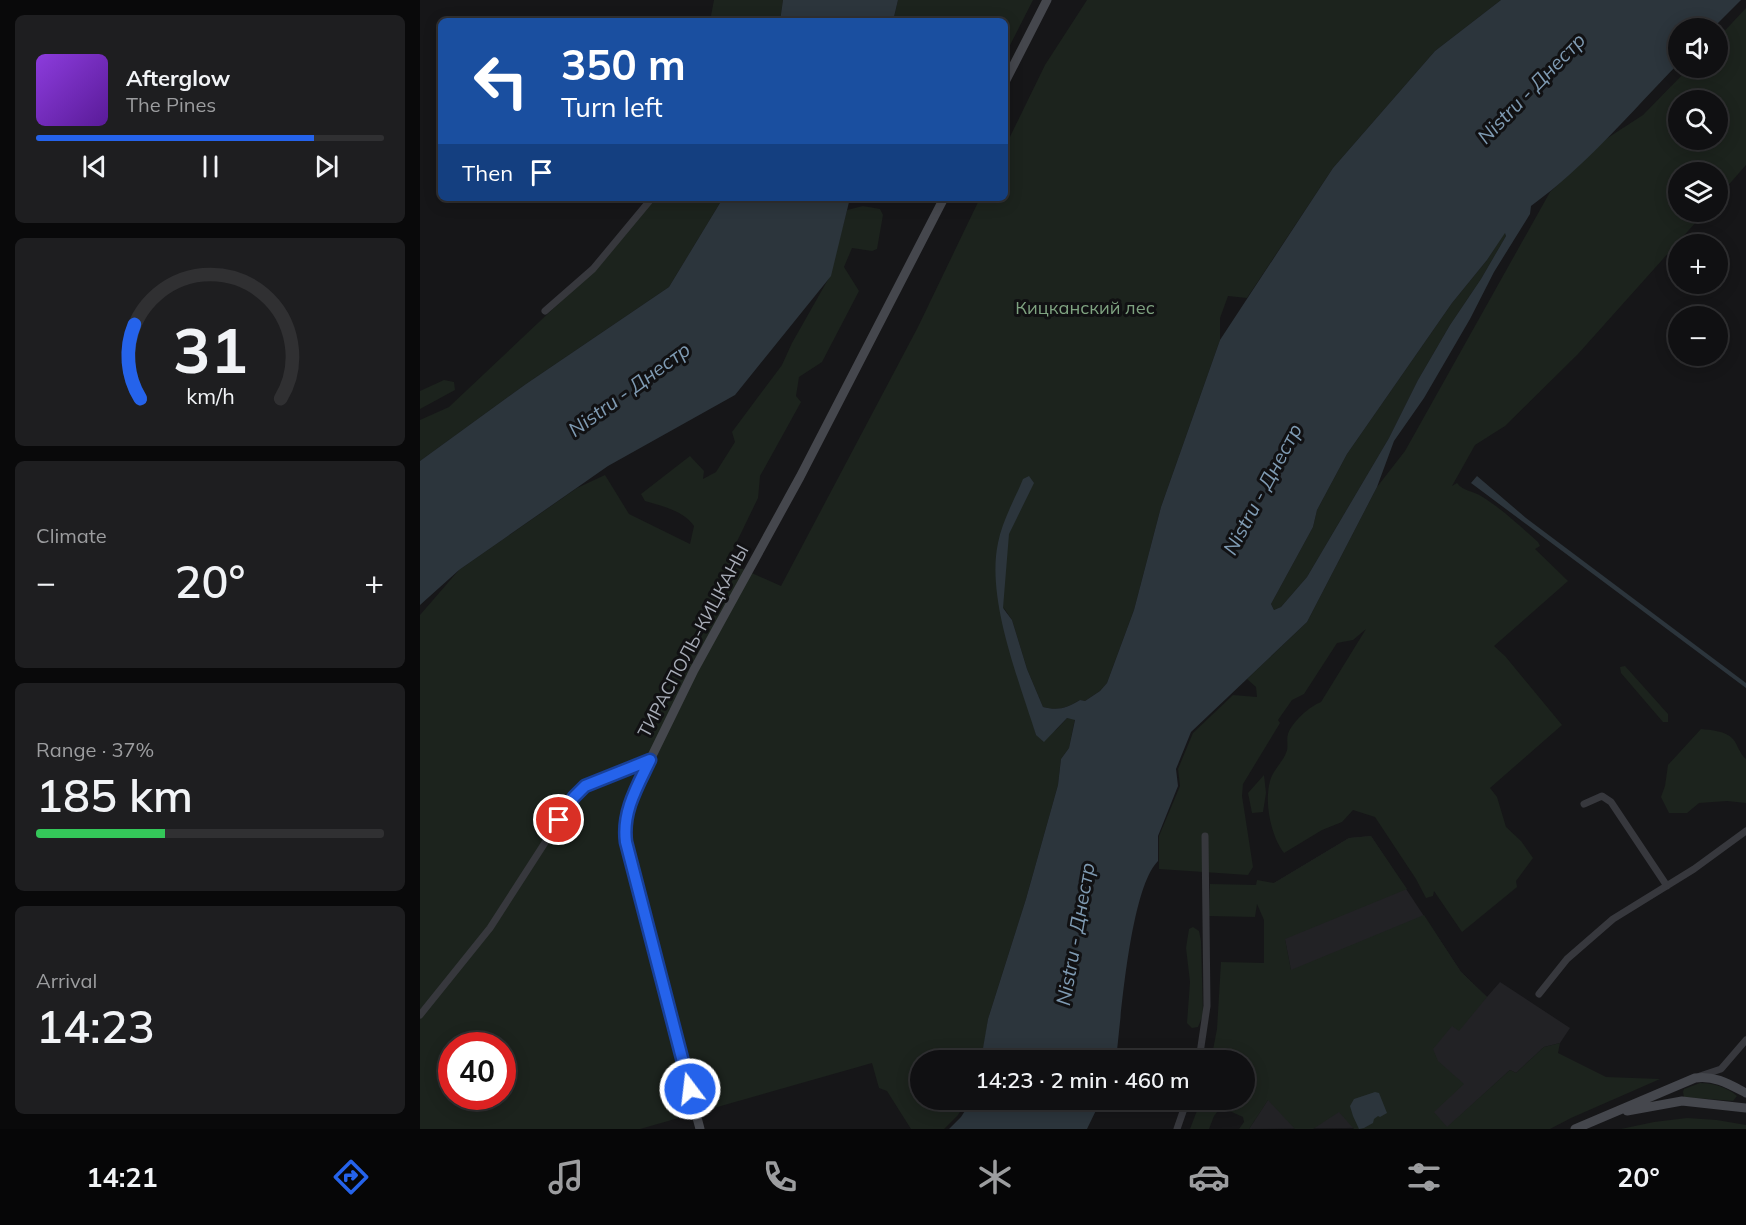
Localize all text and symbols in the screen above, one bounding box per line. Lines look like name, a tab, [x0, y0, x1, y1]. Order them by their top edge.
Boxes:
map controls	[1668, 18, 1728, 366]
button: sound	[1668, 18, 1728, 78]
water label: Nistru - Днестр	[1472, 27, 1590, 149]
text: 350 m	[561, 38, 686, 91]
icon: left	[462, 42, 540, 120]
text: Afterglow	[126, 64, 230, 92]
text: Turn left	[561, 90, 663, 124]
button: search	[1668, 90, 1728, 150]
text: The Pines	[126, 92, 216, 117]
icon: previous	[78, 150, 111, 183]
icon: pause	[194, 150, 227, 183]
icon: next	[310, 150, 343, 183]
icon: arrive	[525, 156, 558, 189]
text: Then	[462, 159, 513, 187]
button: layers	[1668, 162, 1728, 222]
button: +	[1668, 234, 1728, 294]
park label: Кицканский лес	[1015, 296, 1155, 319]
button: −	[1668, 306, 1728, 366]
text: 31	[173, 310, 247, 389]
water label: Nistru - Днестр	[563, 336, 695, 442]
text: km/h	[186, 382, 234, 409]
water label: Nistru - Днестр	[1217, 419, 1307, 559]
text: Climate	[36, 523, 107, 548]
street label: ТИРАСПОЛЬ-КИЦКАНЫ	[632, 541, 754, 741]
text: 20°	[175, 553, 245, 609]
text: −	[36, 561, 56, 602]
text: +	[364, 561, 384, 602]
text: Range · 37%	[36, 737, 154, 762]
text: 185 km	[36, 767, 193, 823]
pin	[533, 794, 584, 845]
icon: arrive	[542, 803, 575, 836]
water label: Nistru - Днестр	[1050, 861, 1100, 1007]
text: Arrival	[36, 968, 97, 993]
text: 14:23	[36, 998, 155, 1054]
speed limit sign: 40	[438, 1032, 516, 1110]
position arrow	[658, 1057, 722, 1121]
text: 14:23 · 2 min · 460 m	[975, 1066, 1190, 1094]
icon: directions	[330, 1156, 372, 1198]
icon: music	[545, 1156, 587, 1198]
icon: phone	[759, 1156, 801, 1198]
icon: climate	[974, 1156, 1016, 1198]
icon: car	[1188, 1156, 1230, 1198]
icon: filters	[1403, 1156, 1445, 1198]
text: 14:21	[86, 1160, 158, 1194]
text: 20°	[1617, 1160, 1660, 1194]

